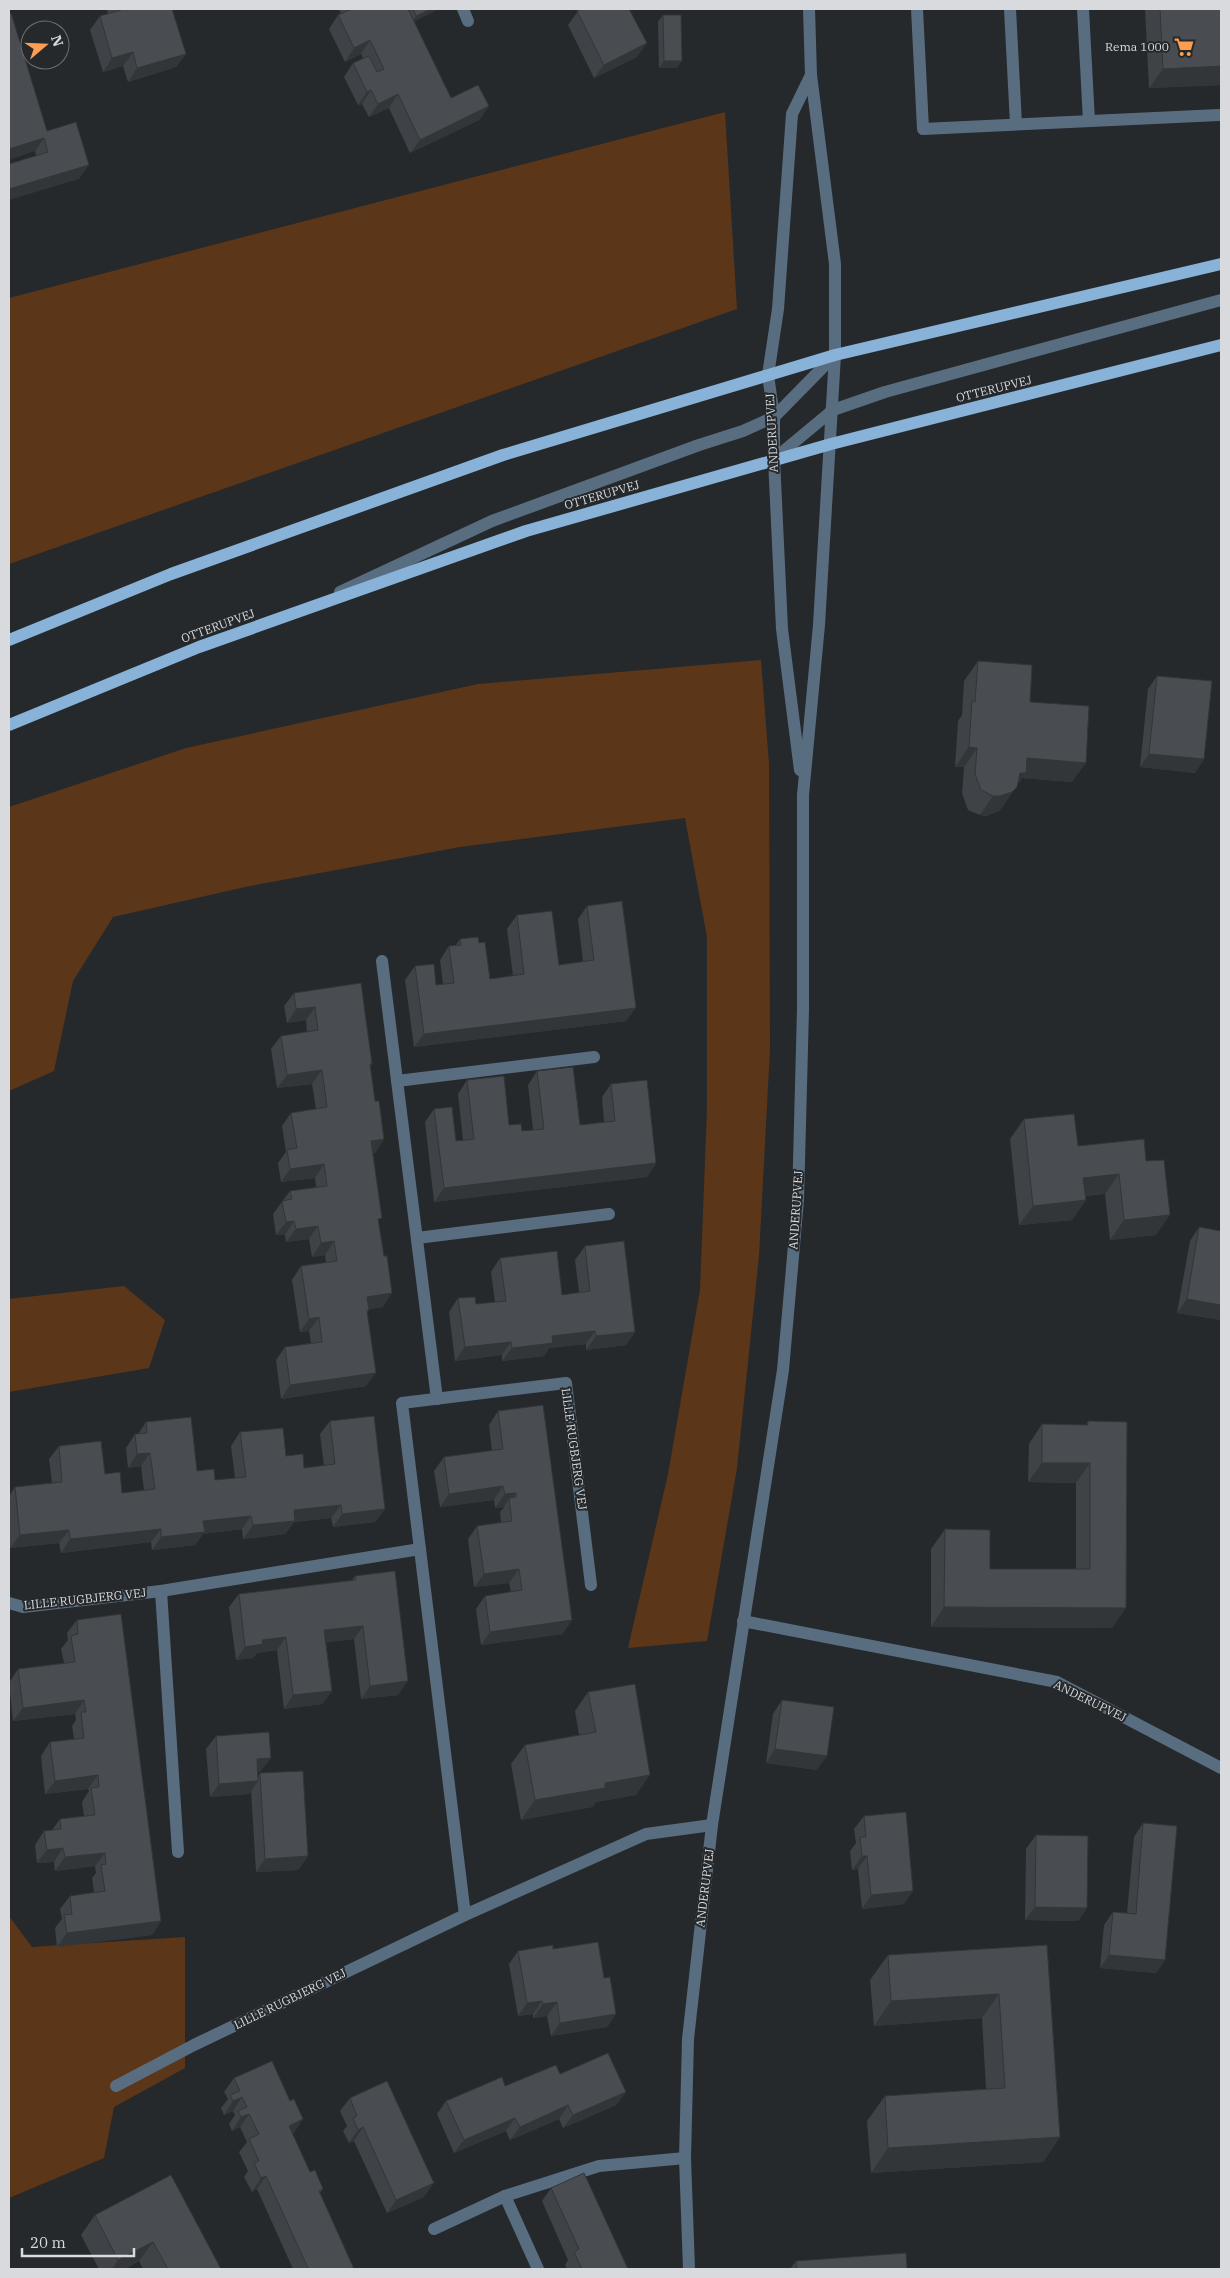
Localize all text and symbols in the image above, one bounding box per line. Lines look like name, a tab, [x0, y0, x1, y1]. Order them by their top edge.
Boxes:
north arrow	[20, 20, 70, 70]
text: N	[47, 33, 68, 49]
supermarket icon: Rema 1000	[1173, 36, 1195, 58]
place label: Rema 1000	[1105, 39, 1169, 54]
street label: OTTERUPVEJ	[954, 372, 1033, 405]
street label: ANDERUPVEJ	[762, 393, 781, 473]
street label: OTTERUPVEJ	[563, 477, 641, 512]
street label: OTTERUPVEJ	[179, 605, 257, 646]
street label: ANDERUPVEJ	[785, 1170, 806, 1250]
street label: LILLE RUGBJERG VEJ	[559, 1387, 590, 1511]
street label: LILLE RUGBJERG VEJ	[23, 1585, 147, 1612]
street label: ANDERUPVEJ	[1051, 1676, 1129, 1725]
street label: ANDERUPVEJ	[692, 1848, 717, 1928]
street label: LILLE RUGBJERG VEJ	[231, 1965, 348, 2032]
scale bar	[22, 2226, 135, 2258]
text: 20 m	[30, 2233, 66, 2252]

